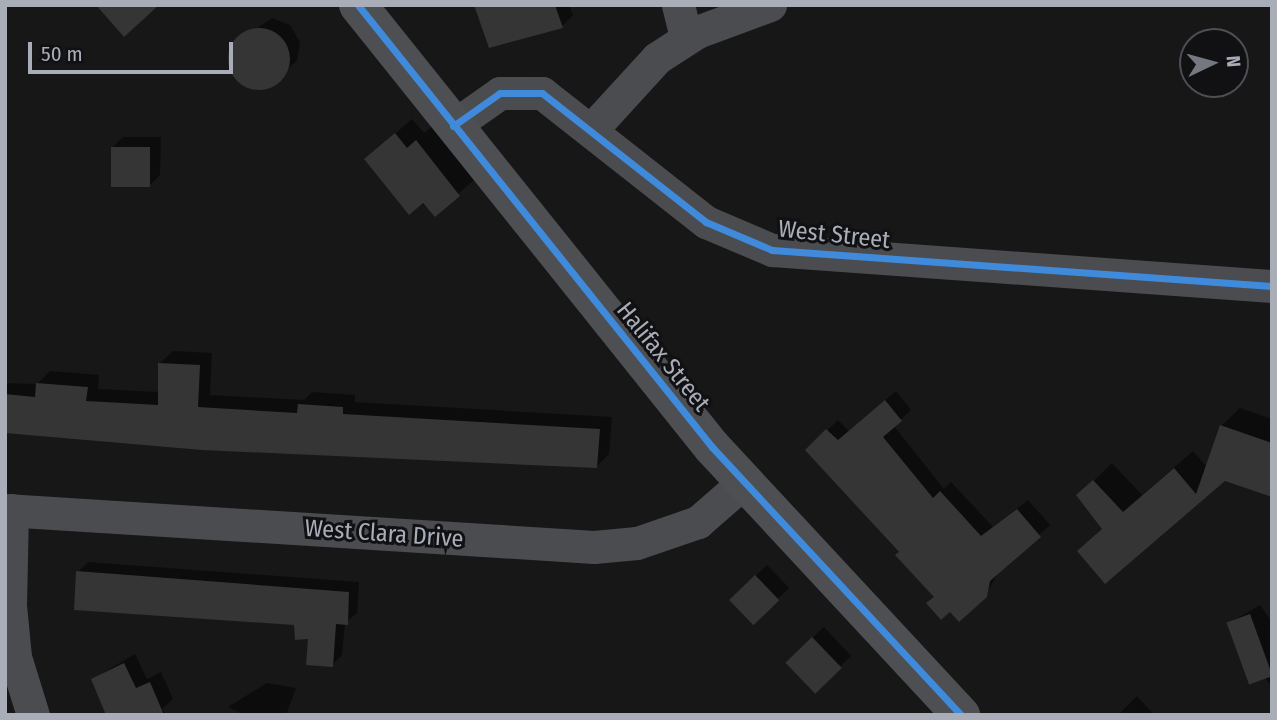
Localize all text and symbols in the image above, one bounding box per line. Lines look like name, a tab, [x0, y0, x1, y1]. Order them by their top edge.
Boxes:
scale bar	[32, 28, 236, 72]
north arrow	[1179, 28, 1249, 98]
text: 50 m	[41, 41, 83, 67]
text: N	[1221, 55, 1245, 68]
street label: West Street	[777, 215, 891, 255]
street label: Halifax Street	[610, 297, 716, 417]
street label: West Clara Drive	[304, 514, 464, 554]

